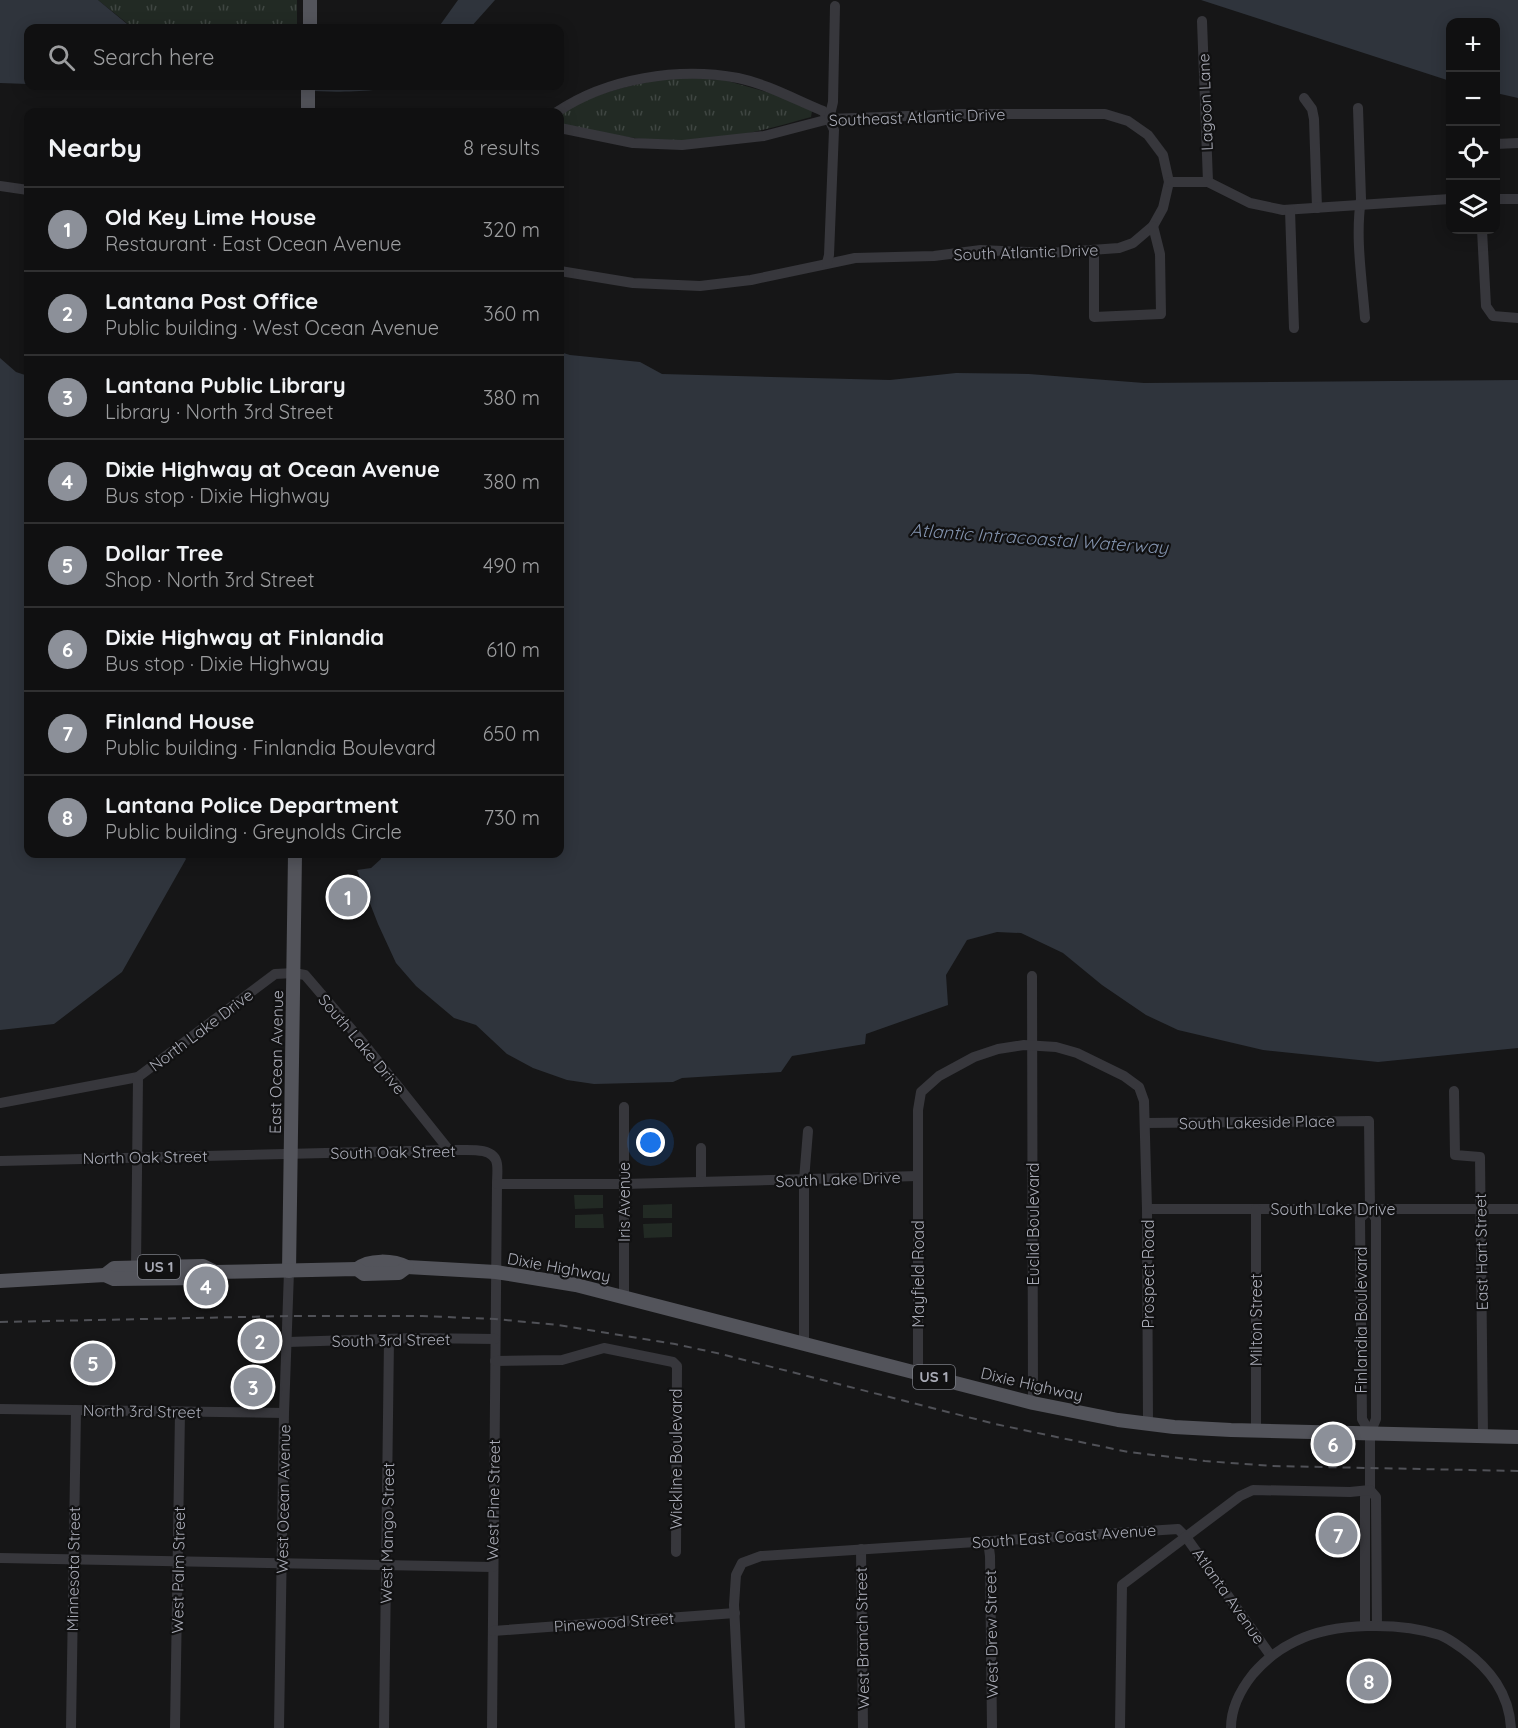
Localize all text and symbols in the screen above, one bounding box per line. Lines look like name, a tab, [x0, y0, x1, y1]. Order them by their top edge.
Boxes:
map controls	[1446, 18, 1500, 234]
button: +	[1446, 18, 1500, 72]
search box	[24, 24, 564, 90]
icon: search	[45, 41, 78, 74]
text: Search here	[93, 43, 214, 71]
street label: Lagoon Lane	[1193, 53, 1217, 151]
button: −	[1446, 72, 1500, 126]
street label: Southeast Atlantic Drive	[828, 104, 1006, 130]
button: locate	[1446, 126, 1500, 180]
text: Nearby	[48, 131, 142, 164]
text: 8 results	[463, 135, 540, 160]
button: layers	[1446, 180, 1500, 234]
text: Old Key Lime House	[105, 203, 316, 231]
text: 1	[64, 217, 71, 242]
text: 320 m	[483, 217, 540, 242]
text: Restaurant · East Ocean Avenue	[105, 231, 402, 256]
street label: South Atlantic Drive	[953, 239, 1099, 265]
text: Lantana Post Office	[105, 287, 318, 315]
text: 2	[62, 301, 73, 326]
text: 360 m	[483, 301, 540, 326]
text: Public building · West Ocean Avenue	[105, 315, 439, 340]
text: Lantana Public Library	[105, 371, 346, 399]
text: 3	[62, 385, 73, 410]
text: 380 m	[483, 385, 540, 410]
text: Library · North 3rd Street	[105, 399, 333, 424]
text: Dixie Highway at Ocean Avenue	[105, 455, 440, 483]
text: 4	[62, 469, 73, 494]
text: 380 m	[483, 469, 540, 494]
text: Bus stop · Dixie Highway	[105, 483, 330, 508]
water label: Atlantic Intracoastal Waterway	[909, 518, 1170, 559]
text: Dollar Tree	[105, 539, 224, 567]
text: 5	[62, 553, 73, 578]
text: 490 m	[483, 553, 540, 578]
text: Shop · North 3rd Street	[105, 567, 315, 592]
text: Dixie Highway at Finlandia	[105, 623, 384, 651]
text: 6	[62, 637, 73, 662]
text: 610 m	[486, 637, 540, 662]
text: Bus stop · Dixie Highway	[105, 651, 330, 676]
text: Finland House	[105, 707, 255, 735]
text: 7	[62, 721, 73, 746]
text: 650 m	[483, 721, 540, 746]
text: Public building · Finlandia Boulevard	[105, 735, 436, 760]
text: Lantana Police Department	[105, 791, 399, 819]
text: 8	[62, 805, 73, 830]
text: 730 m	[484, 805, 540, 830]
text: Public building · Greynolds Circle	[105, 819, 402, 844]
pin: 1	[328, 874, 368, 920]
street label: North Lake Drive	[145, 984, 257, 1076]
street label: East Ocean Avenue	[265, 990, 287, 1134]
street label: South Lake Drive	[314, 990, 410, 1098]
street label: South Lakeside Place	[1179, 1111, 1335, 1133]
your location	[636, 1128, 665, 1157]
street label: South Oak Street	[330, 1141, 456, 1163]
street label: North Oak Street	[82, 1146, 208, 1168]
street label: Iris Avenue	[614, 1162, 634, 1242]
street label: Euclid Boulevard	[1023, 1163, 1043, 1285]
street label: South Lake Drive	[775, 1167, 901, 1191]
street label: East Hart Street	[1470, 1193, 1492, 1311]
street label: South Lake Drive	[1271, 1199, 1395, 1219]
street label: Prospect Road	[1138, 1219, 1158, 1329]
street label: Mayfield Road	[908, 1220, 928, 1328]
street label: Finlandia Boulevard	[1351, 1247, 1371, 1393]
street label: Dixie Highway	[506, 1248, 612, 1286]
road number: US 1	[138, 1255, 180, 1279]
pin: 4	[186, 1264, 226, 1308]
street label: Milton Street	[1246, 1274, 1266, 1366]
pin: 2	[240, 1318, 280, 1364]
street label: South 3rd Street	[332, 1329, 450, 1351]
pin: 5	[74, 1340, 112, 1386]
street label: Dixie Highway	[979, 1363, 1085, 1405]
pin: 3	[234, 1364, 272, 1410]
road number: US 1	[913, 1365, 955, 1389]
street label: Wickline Boulevard	[666, 1389, 686, 1529]
street label: North 3rd Street	[83, 1400, 201, 1422]
pin: 6	[1314, 1422, 1352, 1466]
street label: West Ocean Avenue	[272, 1424, 294, 1574]
street label: West Pine Street	[482, 1439, 504, 1561]
street label: West Mango Street	[376, 1462, 398, 1604]
street label: West Palm Street	[167, 1506, 189, 1634]
street label: Minnesota Street	[62, 1507, 84, 1631]
pin: 7	[1318, 1512, 1358, 1558]
street label: South East Coast Avenue	[971, 1520, 1157, 1552]
street label: Atlanta Avenue	[1189, 1544, 1269, 1648]
street label: West Branch Street	[851, 1567, 873, 1709]
street label: West Drew Street	[980, 1570, 1002, 1698]
street label: Pinewood Street	[553, 1608, 675, 1636]
pin: 8	[1350, 1658, 1388, 1704]

